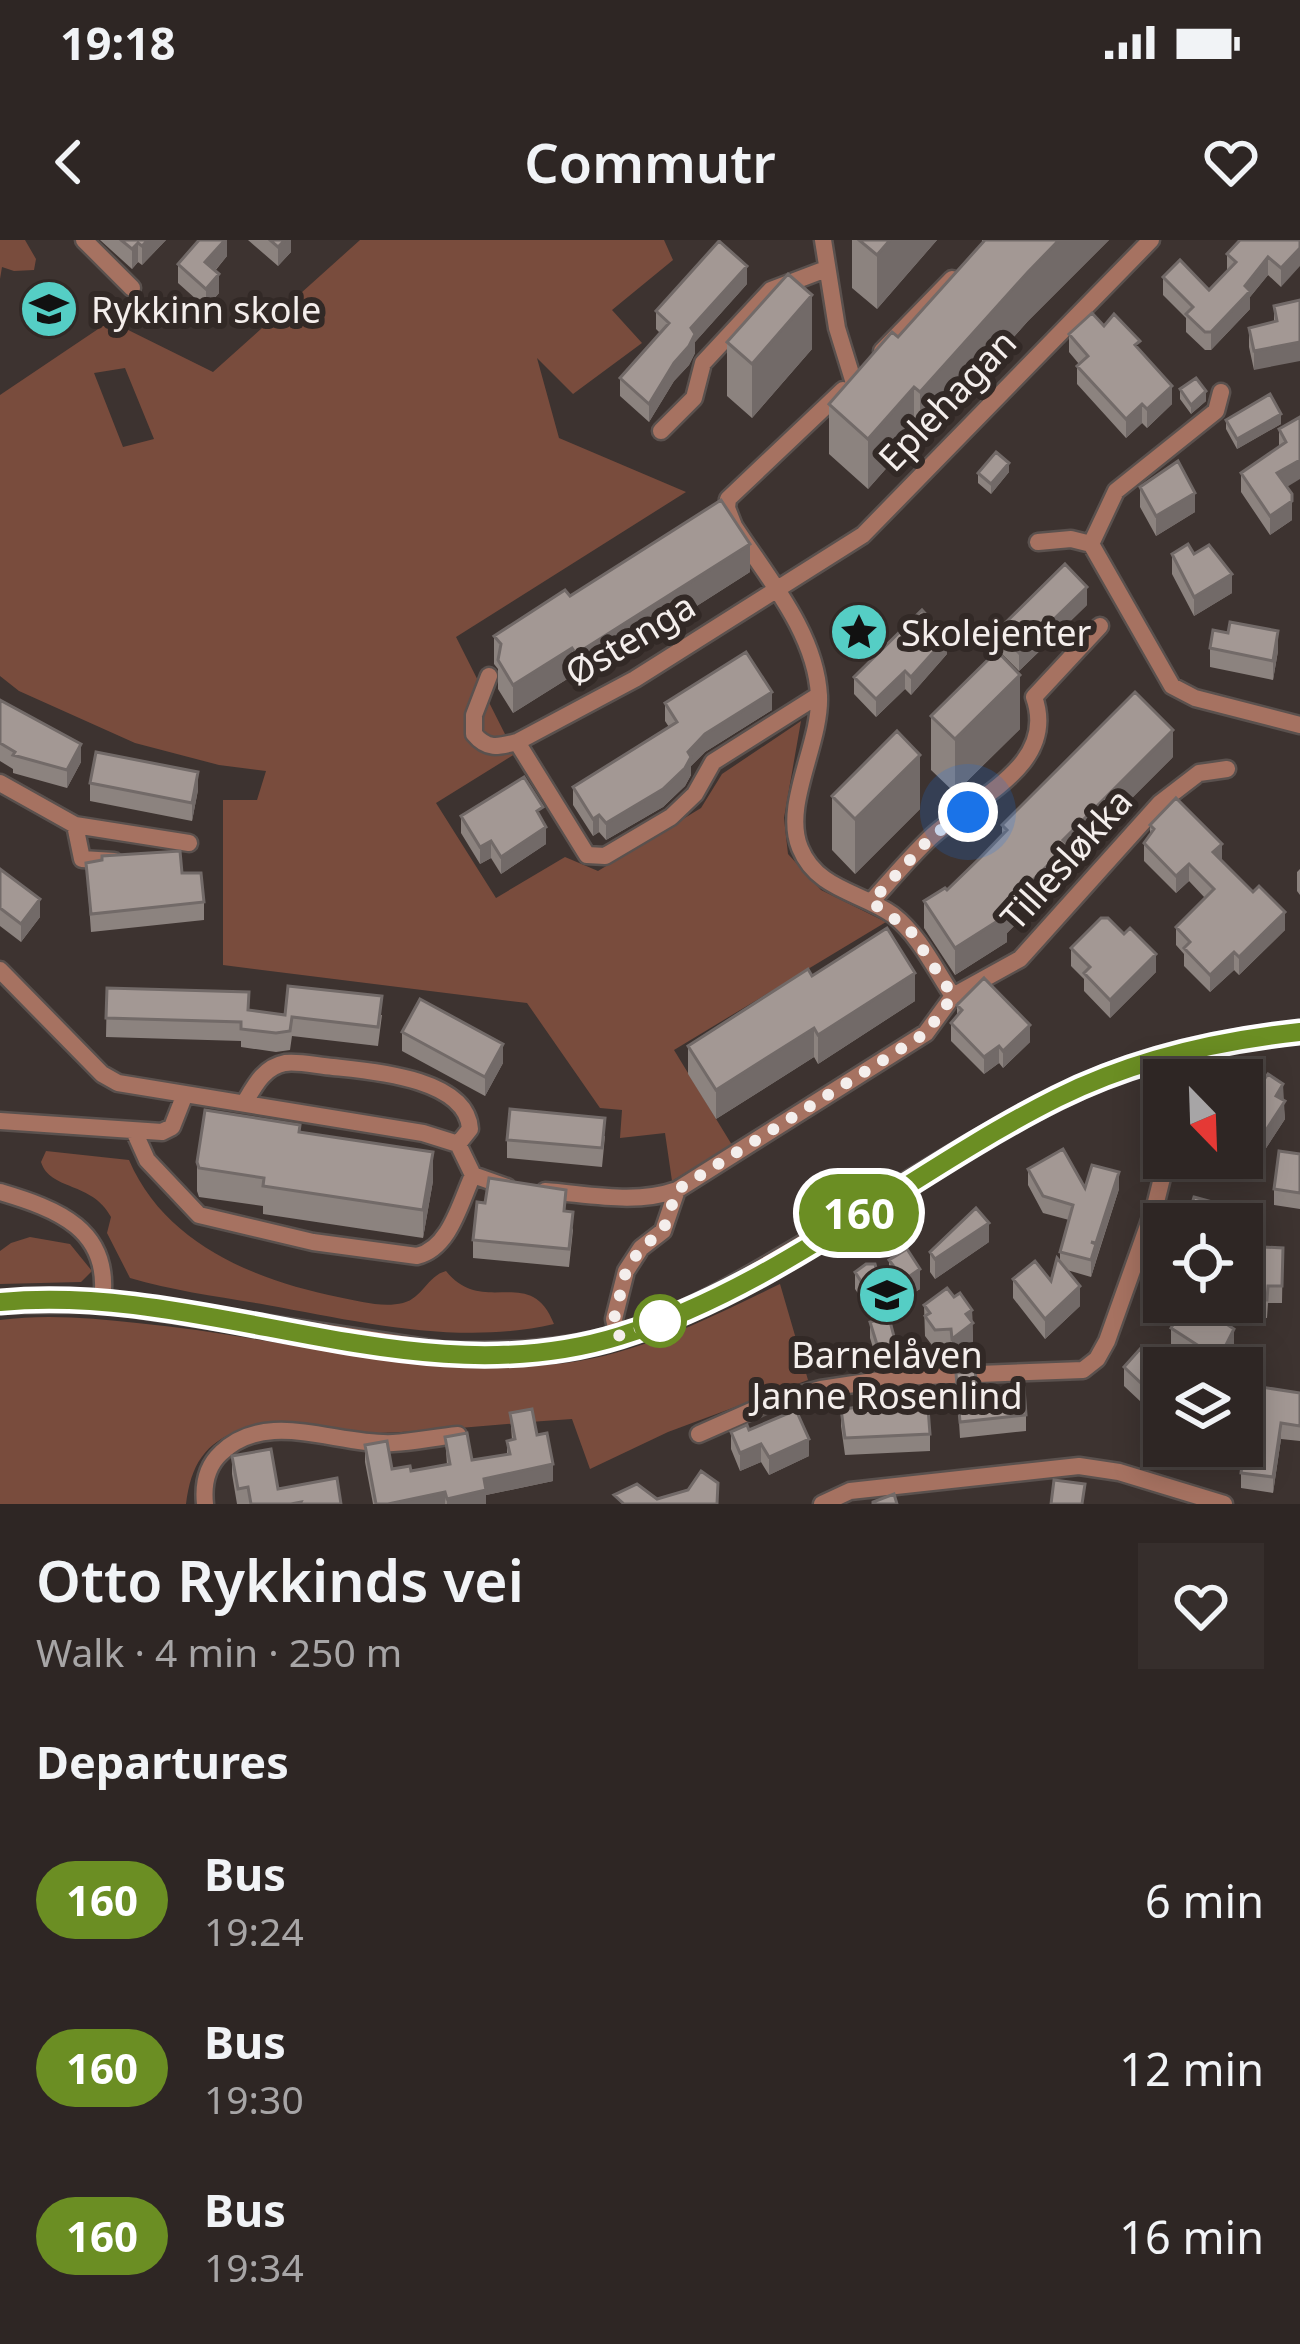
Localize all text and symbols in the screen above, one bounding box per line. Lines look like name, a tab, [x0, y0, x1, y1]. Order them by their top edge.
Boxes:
text: 19:18	[60, 12, 176, 73]
text: Commutr	[524, 125, 776, 199]
icon: back	[36, 129, 102, 195]
icon: heart	[1198, 129, 1264, 195]
school or university icon: Rykkinn skole	[18, 278, 80, 340]
place label: Rykkinn skole	[91, 285, 321, 334]
street label: Eplehagan	[867, 319, 1027, 481]
street label: Østenga	[556, 581, 704, 697]
place icon: Skolejenter	[828, 601, 890, 663]
place label: Skolejenter	[901, 608, 1092, 657]
street label: Tillesløkka	[989, 778, 1143, 940]
your location	[938, 782, 998, 842]
north arrow	[1143, 1059, 1263, 1179]
map controls	[1143, 1059, 1263, 1467]
line badge: 160	[790, 1174, 928, 1252]
text: 160	[823, 1184, 895, 1241]
button: locate	[1143, 1203, 1263, 1323]
school or university icon: Barnelåven Janne Rosenlind	[856, 1264, 918, 1326]
unlabelled marker	[635, 1296, 685, 1346]
place label: Barnelåven Janne Rosenlind	[748, 1330, 1023, 1420]
button: layers	[1143, 1347, 1263, 1467]
text: Otto Rykkinds vei	[36, 1541, 524, 1619]
button: heart	[1138, 1543, 1264, 1669]
text: Walk · 4 min · 250 m	[36, 1625, 402, 1678]
text: Departures	[36, 1731, 289, 1792]
text: Bus	[204, 1843, 286, 1904]
text: 6 min	[1145, 1870, 1264, 1931]
text: 160	[66, 1871, 138, 1928]
text: 19:24	[204, 1904, 304, 1957]
text: Bus	[204, 2011, 286, 2072]
text: 12 min	[1119, 2038, 1264, 2099]
text: 160	[66, 2039, 138, 2096]
text: 19:30	[204, 2072, 304, 2125]
text: Bus	[204, 2179, 286, 2240]
text: 16 min	[1119, 2206, 1264, 2267]
text: 160	[66, 2207, 138, 2264]
text: 19:34	[204, 2240, 304, 2293]

